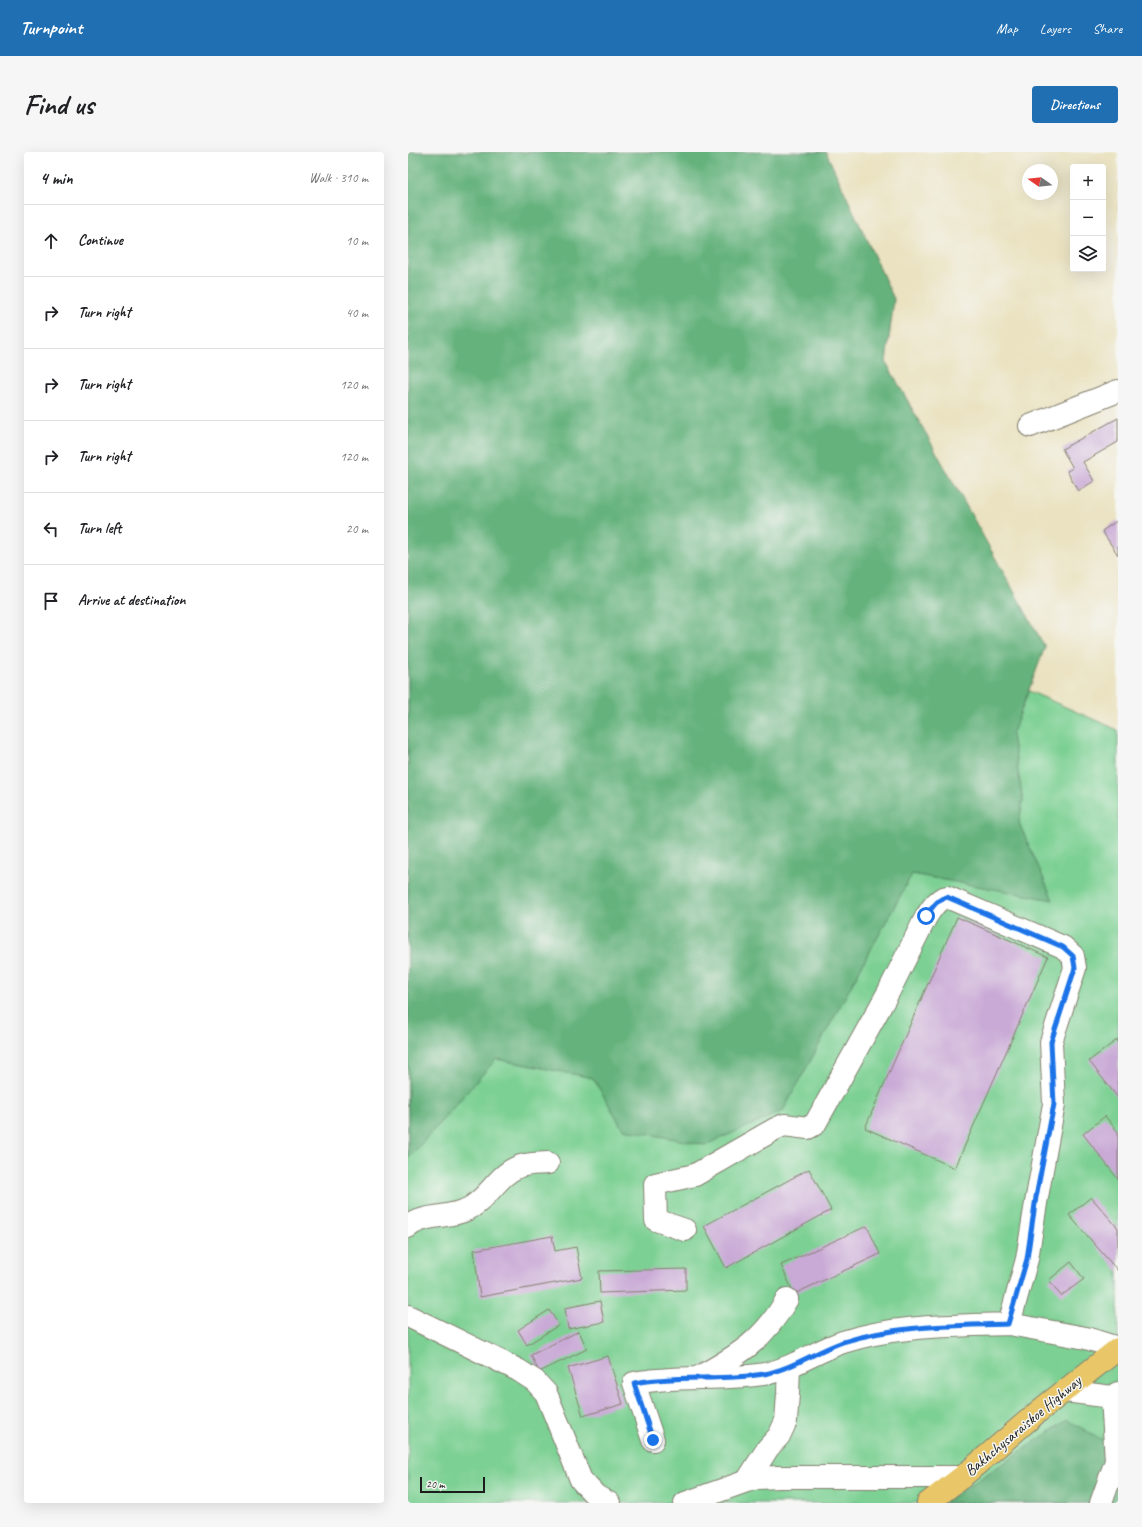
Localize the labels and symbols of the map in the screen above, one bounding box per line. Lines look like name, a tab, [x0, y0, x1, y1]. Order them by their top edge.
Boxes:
north arrow	[1022, 164, 1058, 200]
route start	[917, 907, 935, 925]
street label: Bakhchysaraiskoe Highway	[961, 1370, 1087, 1481]
route end	[644, 1431, 662, 1449]
scale bar	[420, 1475, 485, 1494]

